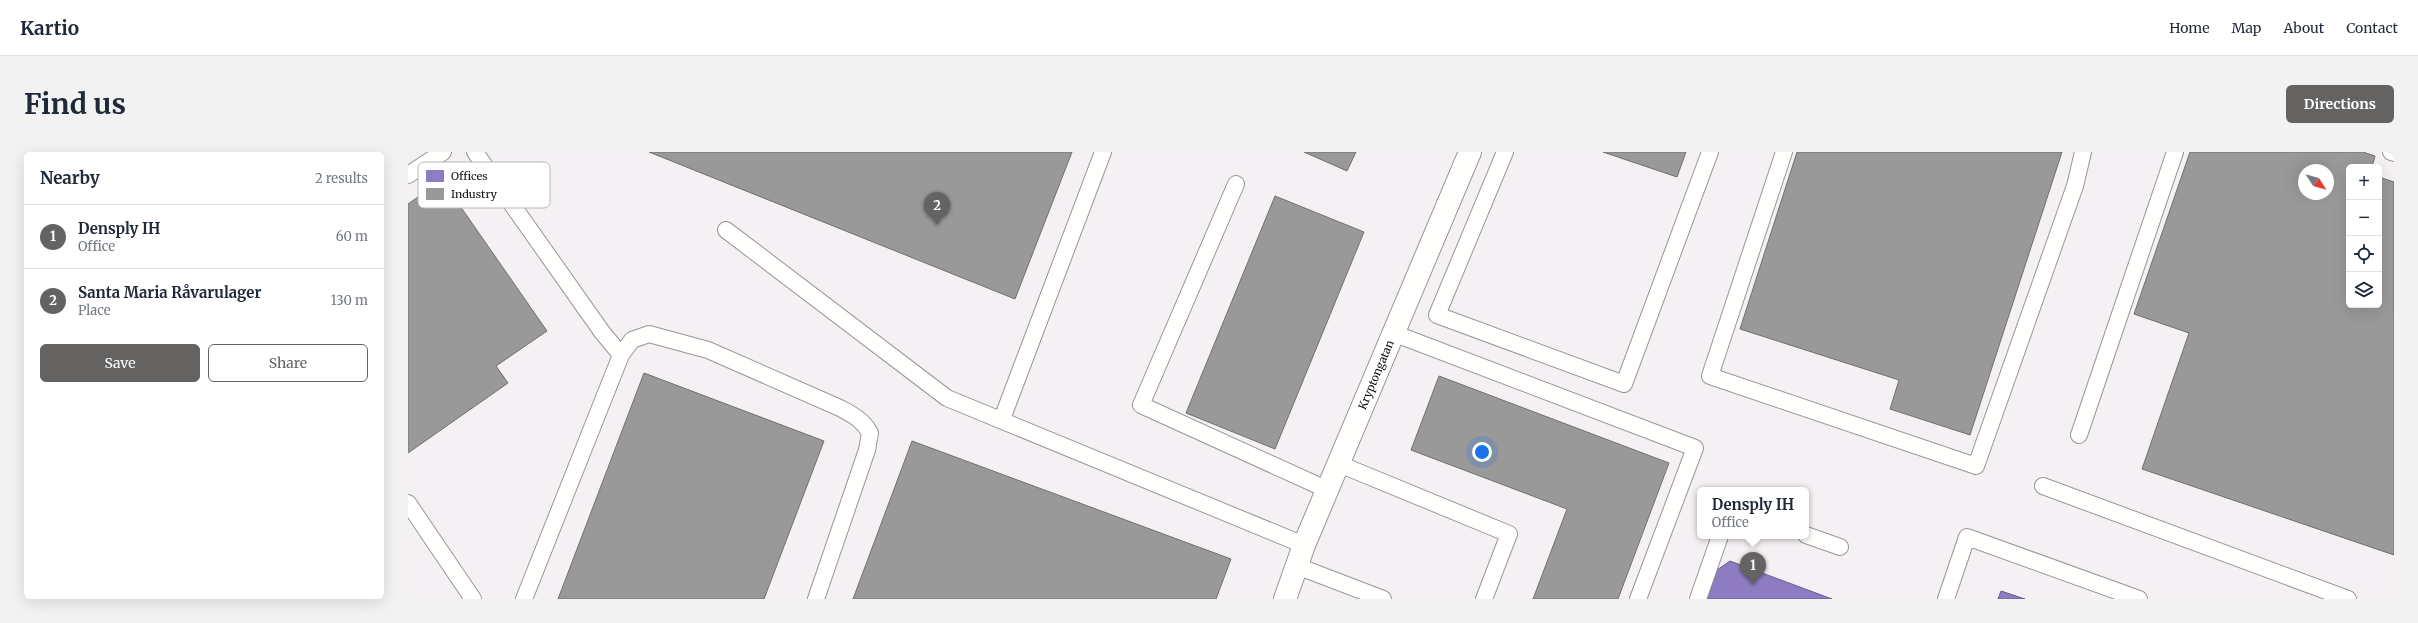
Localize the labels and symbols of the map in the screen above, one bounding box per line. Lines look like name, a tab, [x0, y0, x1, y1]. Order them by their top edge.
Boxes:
legend	[418, 162, 550, 208]
north arrow	[2298, 164, 2334, 200]
text: Offices	[451, 169, 488, 183]
text: Industry	[451, 187, 498, 201]
pin: 2	[924, 192, 950, 225]
street label: Kryptongatan	[1355, 337, 1397, 412]
your location	[1472, 442, 1492, 462]
pin: 1	[1740, 552, 1766, 585]

